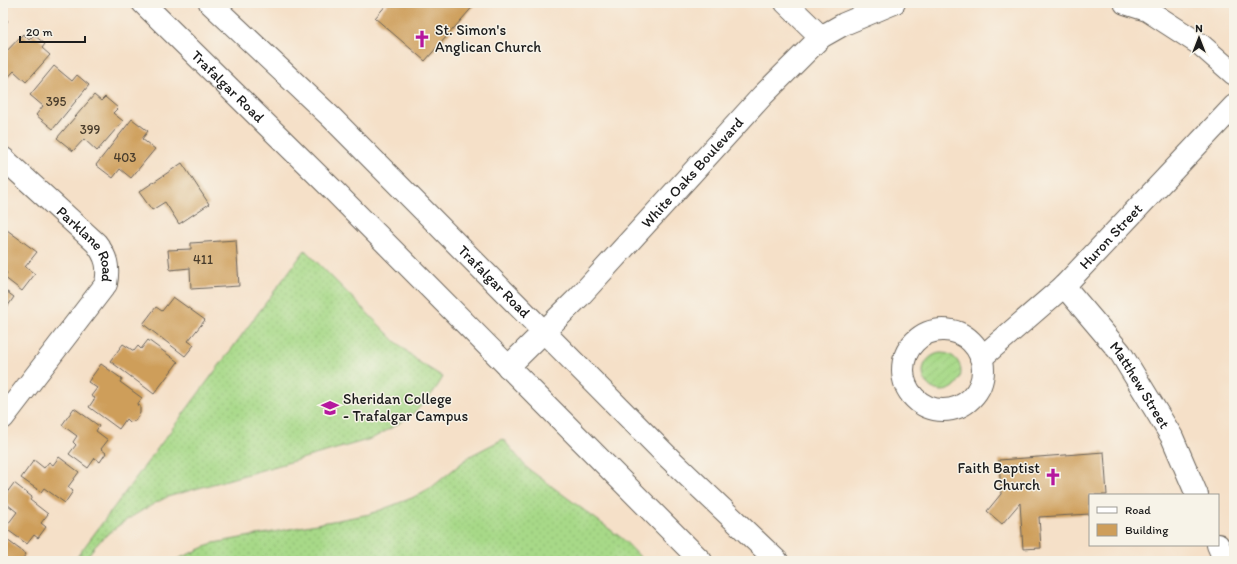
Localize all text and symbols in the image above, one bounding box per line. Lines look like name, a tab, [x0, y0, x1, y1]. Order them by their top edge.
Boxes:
scale bar	[20, 18, 85, 44]
north arrow	[1179, 18, 1219, 58]
place label: St. Simon's Anglican Church	[435, 21, 541, 56]
text: N	[1195, 22, 1203, 35]
text: 20 m	[26, 25, 53, 39]
church icon: St. Simon's Anglican Church	[412, 29, 432, 49]
street label: Trafalgar Road	[188, 47, 268, 126]
house number: 395	[46, 94, 67, 109]
street label: White Oaks Boulevard	[637, 114, 747, 232]
house number: 399	[80, 122, 101, 137]
house number: 403	[114, 150, 136, 165]
street label: Huron Street	[1075, 200, 1146, 273]
street label: Parklane Road	[53, 202, 116, 283]
street label: Trafalgar Road	[454, 241, 534, 322]
house number: 411	[193, 252, 213, 267]
street label: Matthew Street	[1106, 338, 1174, 432]
place label: Sheridan College - Trafalgar Campus	[343, 390, 469, 425]
school or university icon: Sheridan College - Trafalgar Campus	[320, 398, 340, 418]
place label: Faith Baptist Church	[957, 459, 1040, 494]
church icon: Faith Baptist Church	[1043, 467, 1063, 487]
legend	[1089, 494, 1219, 546]
text: Road	[1125, 503, 1151, 517]
text: Building	[1125, 523, 1169, 537]

